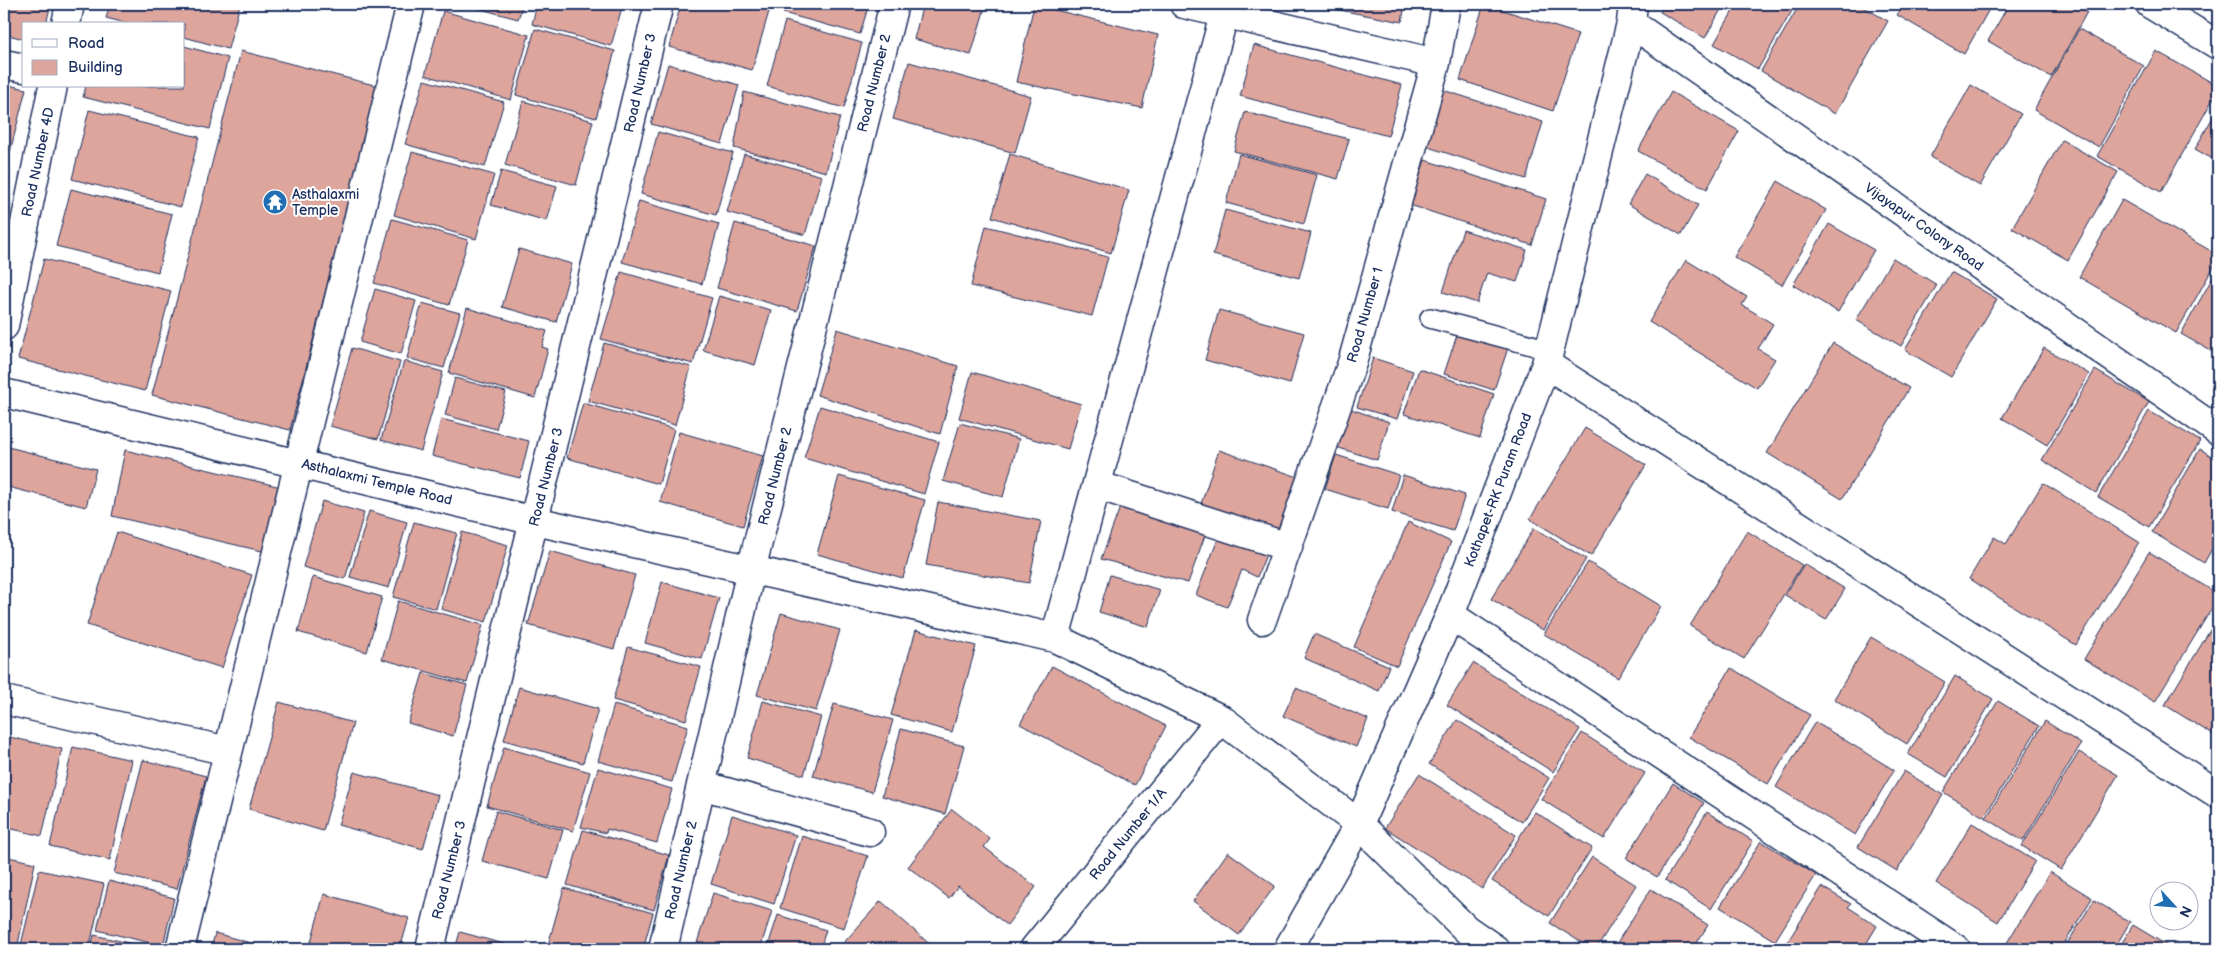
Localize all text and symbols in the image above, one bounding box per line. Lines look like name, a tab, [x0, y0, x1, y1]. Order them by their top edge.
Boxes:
legend	[22, 22, 185, 88]
street label: Road Number 2	[854, 31, 895, 134]
street label: Road Number 3	[620, 32, 660, 134]
text: Road	[68, 34, 104, 53]
text: Building	[68, 58, 123, 77]
street label: Road Number 4D	[18, 106, 58, 218]
street label: Vijayapur Colony Road	[1861, 179, 1987, 275]
place label: Asthalaxmi Temple	[292, 186, 359, 219]
temple icon: Asthalaxmi Temple	[262, 189, 288, 215]
street label: Road Number 1	[1343, 266, 1387, 364]
street label: Kothapet-RK Puram Road	[1461, 411, 1535, 569]
street label: Road Number 2	[755, 424, 796, 527]
street label: Road Number 3	[525, 426, 567, 528]
street label: Asthalaxmi Temple Road	[300, 455, 454, 509]
street label: Road Number 1/A	[1086, 784, 1170, 883]
street label: Road Number 2	[661, 818, 701, 921]
street label: Road Number 3	[428, 819, 470, 921]
north arrow	[2150, 880, 2200, 930]
text: N	[2175, 903, 2195, 920]

